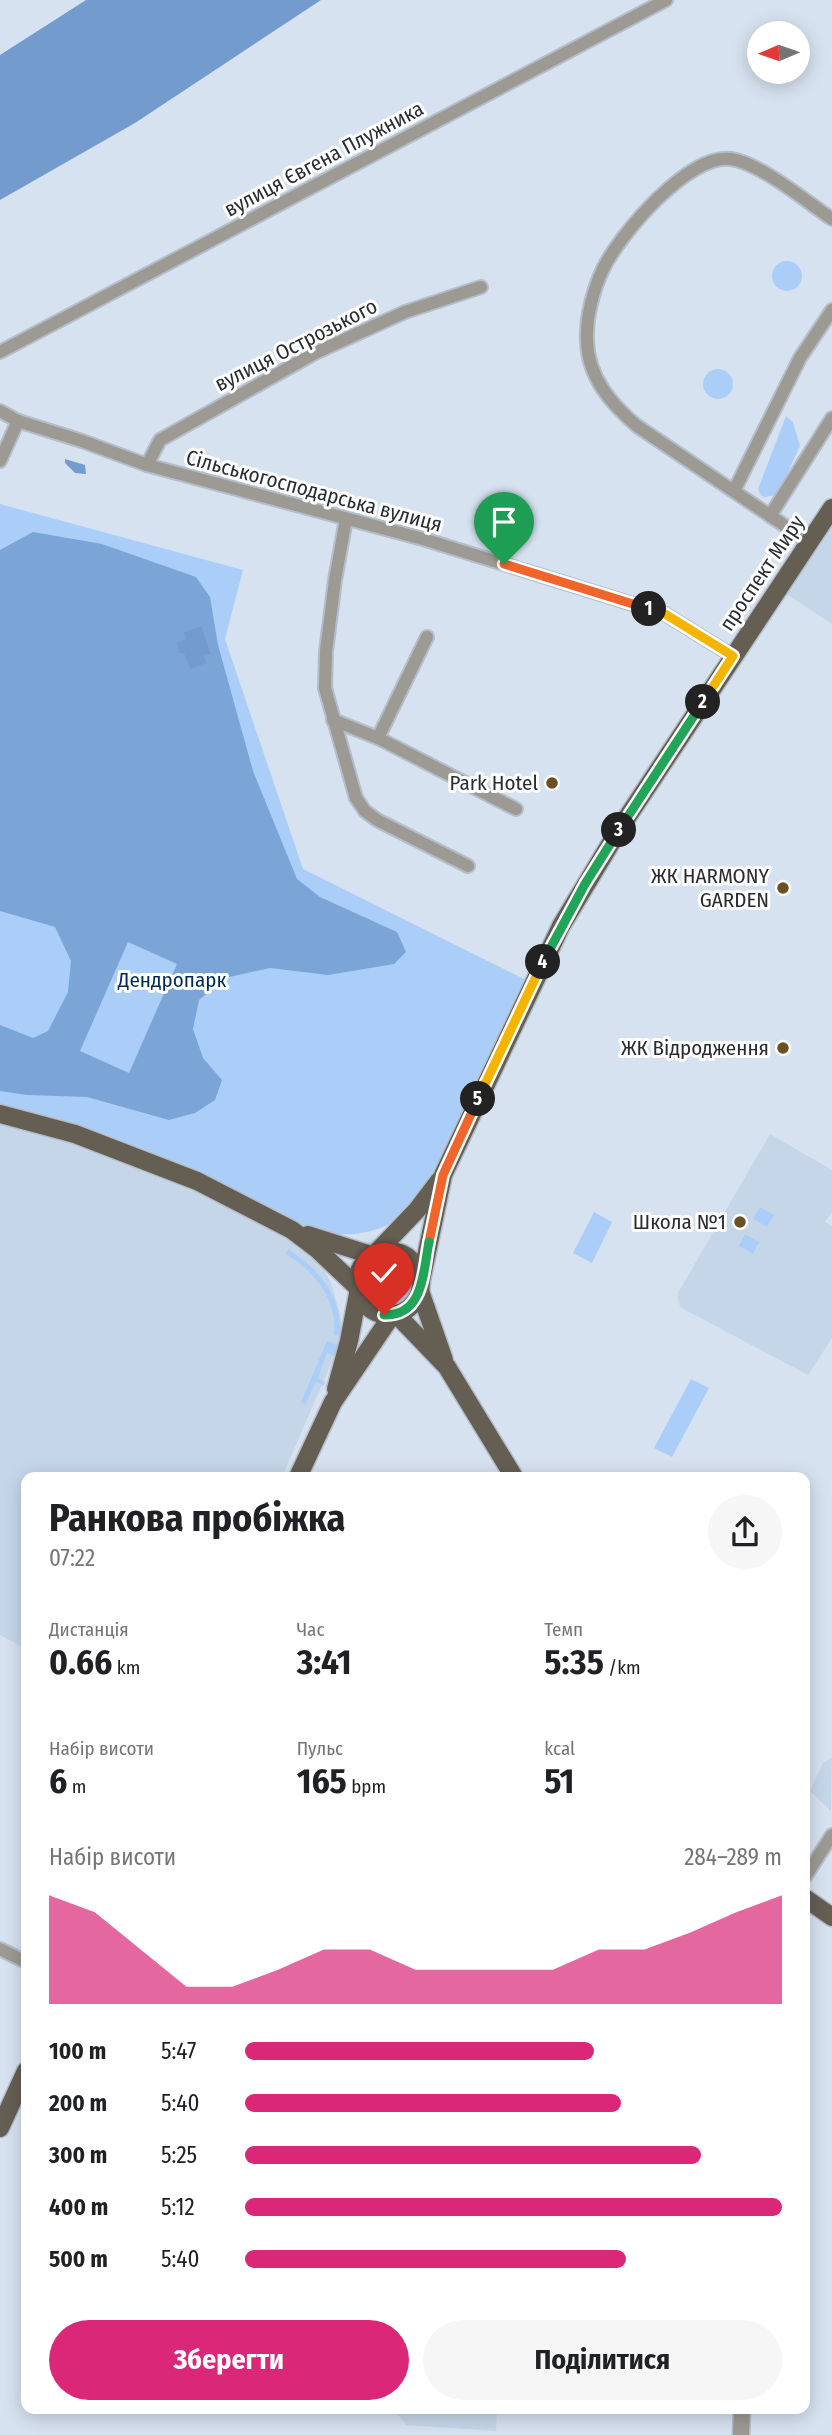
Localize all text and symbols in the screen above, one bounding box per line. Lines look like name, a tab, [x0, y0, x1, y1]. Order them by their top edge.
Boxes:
north arrow	[747, 21, 810, 84]
map controls	[747, 21, 810, 84]
street label: вулиця Євгена Плужника	[220, 95, 428, 223]
street label: вулиця Острозького	[210, 293, 382, 397]
street label: Сільськогосподарська вулиця	[183, 444, 445, 538]
pin	[474, 492, 534, 564]
icon: arrive	[485, 503, 523, 541]
street label: проспект Миру	[714, 510, 811, 636]
pin: 1	[632, 592, 666, 626]
text: 1	[644, 597, 653, 620]
pin: 2	[686, 684, 720, 720]
text: 2	[698, 690, 707, 713]
place label: Park Hotel	[450, 770, 538, 796]
marker: Park Hotel	[544, 775, 560, 791]
pin: 3	[602, 812, 636, 848]
text: 3	[614, 818, 623, 841]
place label: ЖК HARMONY GARDEN	[651, 863, 770, 913]
marker: ЖК HARMONY GARDEN	[775, 880, 791, 896]
pin: 4	[526, 944, 560, 979]
text: 4	[538, 950, 547, 973]
park label: Дендропарк	[117, 967, 226, 993]
place label: ЖК Відродження	[621, 1035, 769, 1061]
marker: ЖК Відродження	[775, 1040, 791, 1056]
pin: 5	[461, 1082, 496, 1116]
text: 5	[473, 1087, 482, 1110]
place label: Школа №1	[633, 1209, 726, 1235]
marker: Школа №1	[732, 1214, 748, 1230]
pin	[354, 1243, 414, 1315]
icon: check	[365, 1254, 403, 1292]
text: Ранкова пробіжка	[49, 1495, 345, 1541]
button: share	[708, 1495, 782, 1569]
text: 07:22	[49, 1544, 95, 1572]
text: Дистанція	[49, 1618, 129, 1641]
text: Час	[297, 1618, 325, 1641]
text: Темп	[544, 1618, 583, 1641]
text: 0.66	[49, 1641, 112, 1683]
text: 3:41	[297, 1641, 352, 1683]
text: 5:35	[544, 1641, 604, 1683]
text: km	[112, 1656, 140, 1679]
text: /km	[604, 1656, 641, 1679]
text: Набір висоти	[49, 1737, 154, 1760]
text: Пульс	[297, 1737, 343, 1760]
text: kcal	[544, 1737, 575, 1760]
text: 6	[49, 1760, 67, 1802]
text: 165	[297, 1760, 347, 1802]
text: 51	[544, 1760, 574, 1802]
text: m	[67, 1775, 86, 1798]
text: bpm	[347, 1775, 386, 1798]
text: Набір висоти	[49, 1843, 176, 1871]
text: 284–289 m	[684, 1843, 782, 1871]
text: 100 m	[49, 2037, 106, 2065]
text: 5:47	[161, 2037, 196, 2065]
text: 200 m	[49, 2089, 107, 2117]
text: 5:40	[161, 2089, 199, 2117]
text: 300 m	[49, 2141, 107, 2169]
text: 5:25	[161, 2141, 197, 2169]
text: 400 m	[49, 2193, 108, 2221]
text: 5:12	[161, 2193, 195, 2221]
text: 500 m	[49, 2245, 108, 2273]
text: 5:40	[161, 2245, 199, 2273]
button: Зберегти	[49, 2320, 409, 2400]
button: Поділитися	[423, 2320, 782, 2400]

